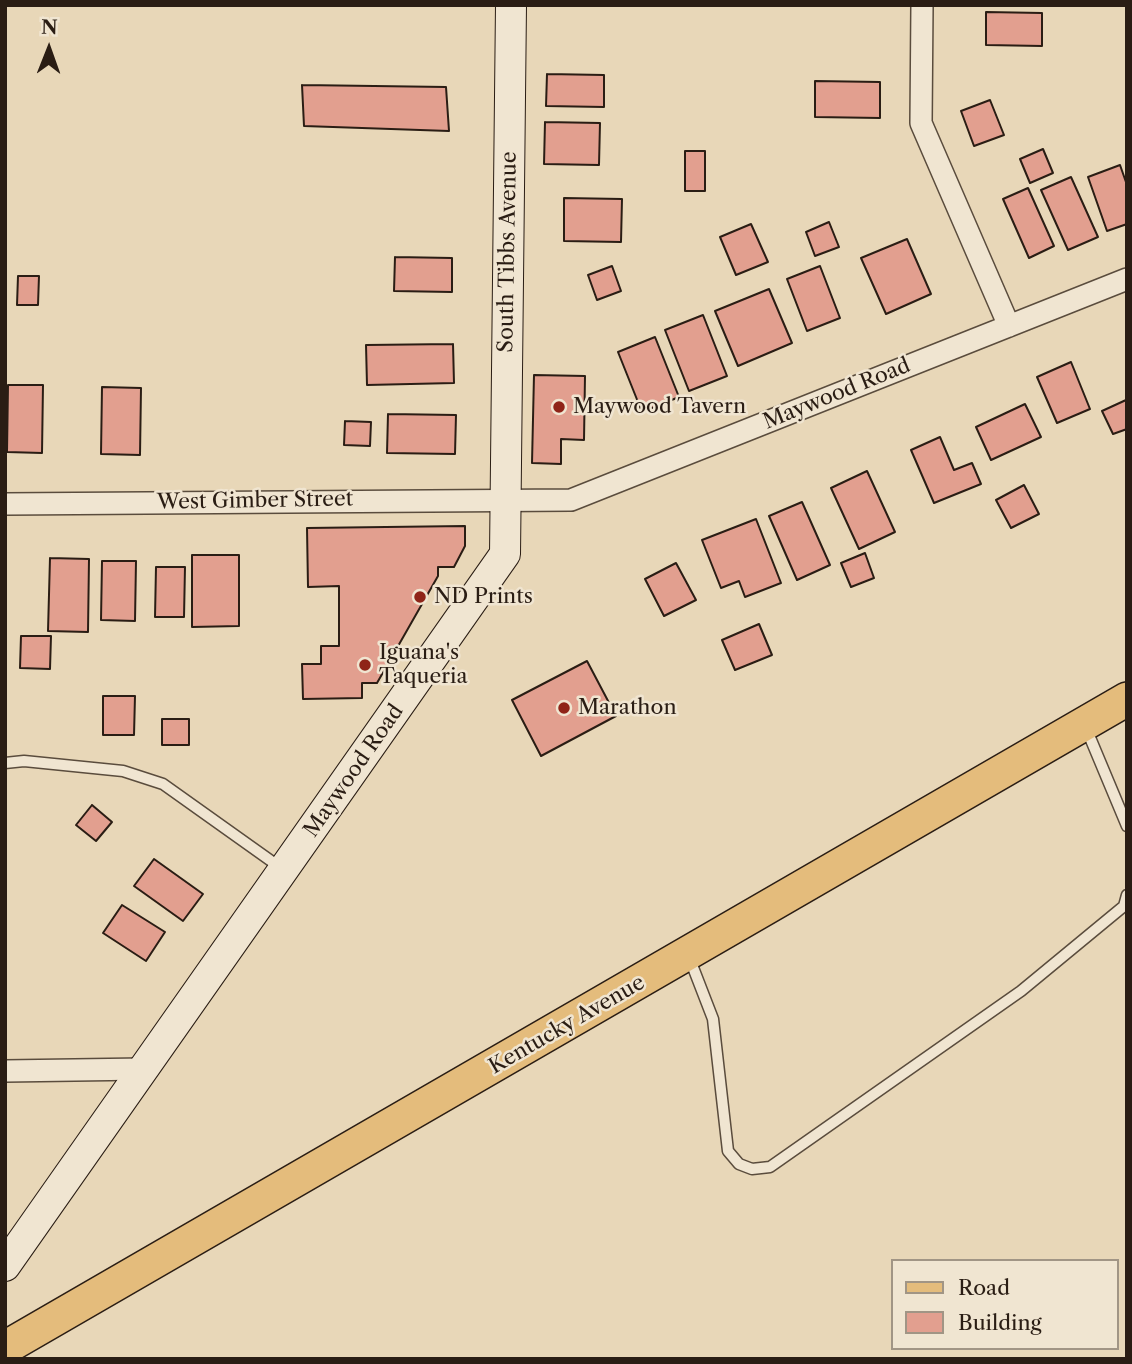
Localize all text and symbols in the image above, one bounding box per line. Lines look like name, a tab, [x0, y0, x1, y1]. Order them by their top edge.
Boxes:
north arrow	[14, 14, 84, 84]
text: N	[41, 16, 58, 39]
street label: South Tibbs Avenue	[494, 151, 522, 353]
street label: Maywood Road	[760, 353, 914, 435]
place label: Maywood Tavern	[573, 394, 746, 420]
marker: Maywood Tavern	[551, 399, 567, 415]
street label: West Gimber Street	[157, 487, 353, 515]
place label: ND Prints	[434, 584, 533, 610]
marker: ND Prints	[412, 589, 428, 605]
place label: Iguana's Taqueria	[379, 640, 467, 690]
marker: Iguana's Taqueria	[357, 657, 373, 673]
place label: Marathon	[578, 695, 677, 721]
street label: Maywood Road	[299, 700, 409, 842]
marker: Marathon	[556, 700, 572, 716]
street label: Kentucky Avenue	[485, 970, 649, 1080]
legend	[890, 1259, 1118, 1350]
text: Road	[958, 1275, 1010, 1300]
text: Building	[958, 1310, 1042, 1335]

